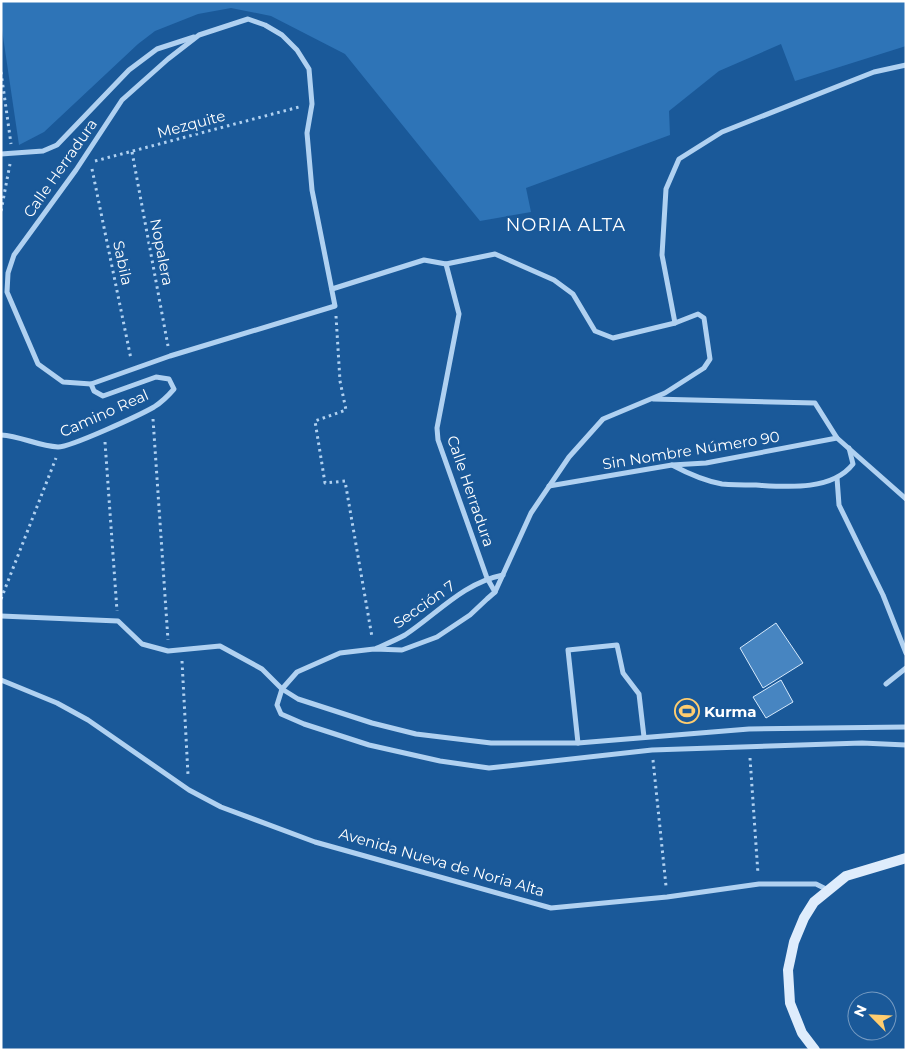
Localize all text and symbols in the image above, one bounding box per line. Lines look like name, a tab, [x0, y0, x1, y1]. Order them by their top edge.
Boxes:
street label: Mezquite	[155, 106, 227, 142]
street label: Calle Herradura	[19, 115, 101, 221]
district label: NORIA ALTA	[506, 214, 626, 236]
street label: Nopalera	[146, 217, 178, 287]
street label: Sabila	[109, 239, 137, 287]
street label: Camino Real	[57, 385, 151, 441]
street label: Sin Nombre Número 90	[601, 427, 781, 473]
street label: Calle Herradura	[443, 433, 499, 549]
street label: Sección 7	[389, 576, 459, 632]
sports icon: Kurma	[674, 698, 700, 724]
place label: Kurma	[704, 702, 757, 721]
street label: Avenida Nueva de Noria Alta	[337, 824, 547, 900]
north arrow	[847, 991, 897, 1041]
text: N	[850, 1002, 871, 1020]

